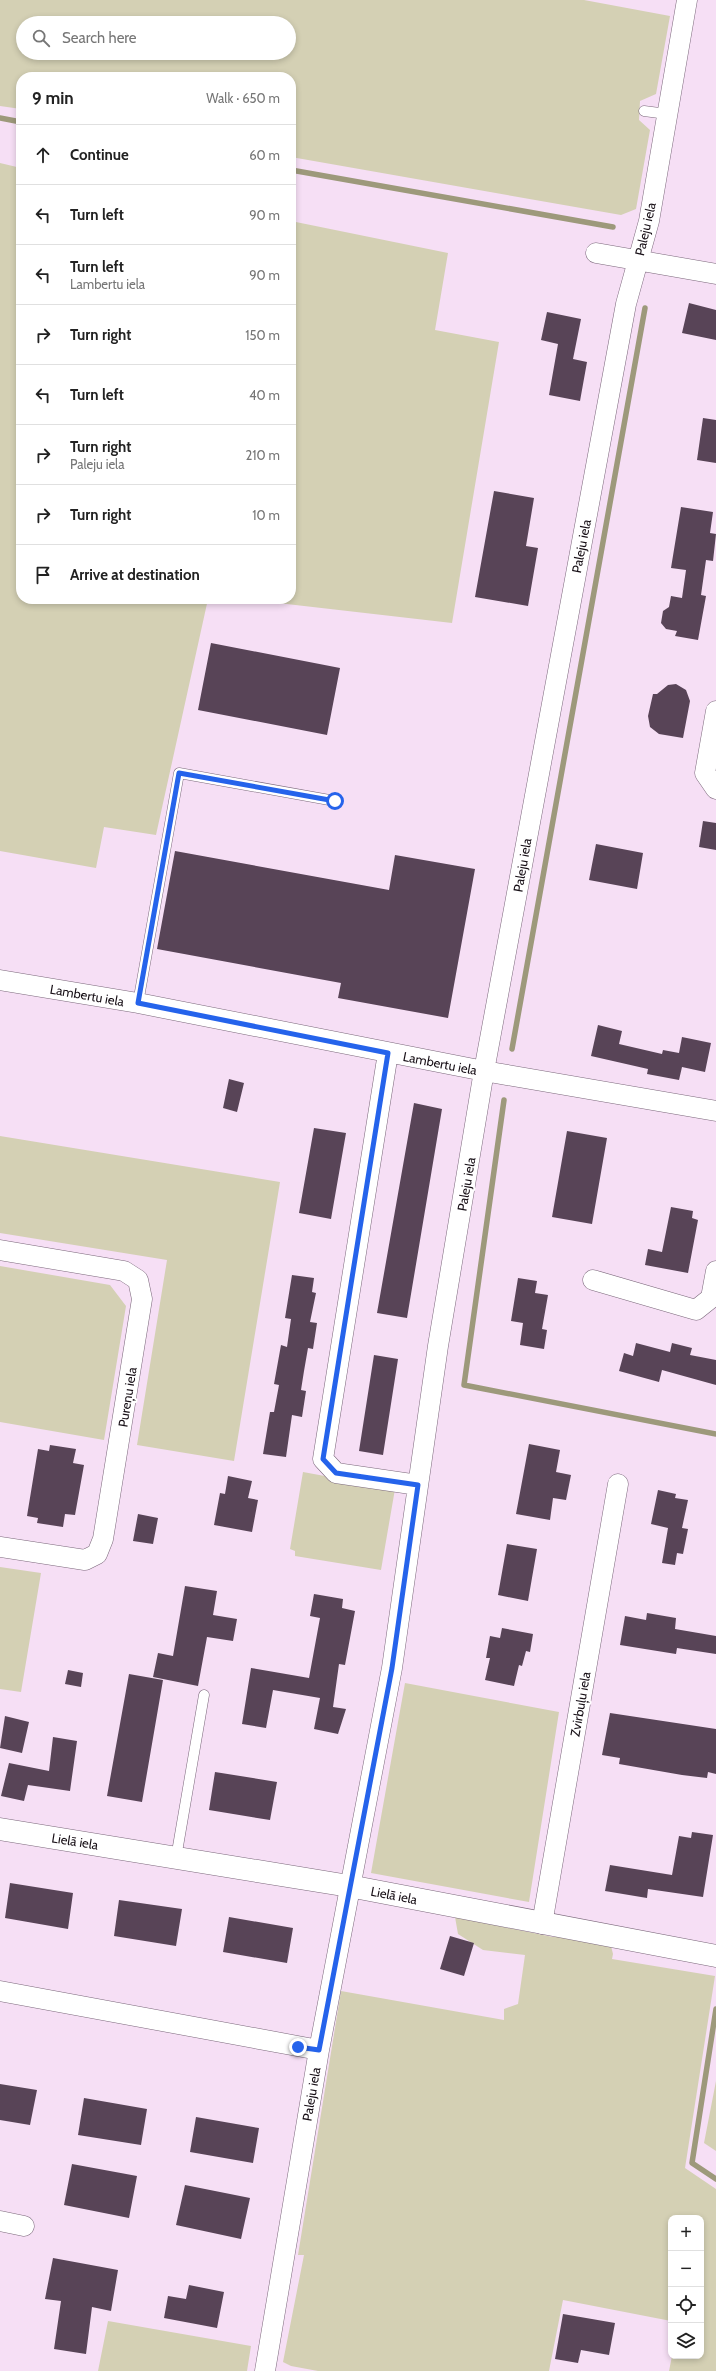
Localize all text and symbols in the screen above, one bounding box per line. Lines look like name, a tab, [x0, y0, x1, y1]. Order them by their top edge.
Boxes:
search box	[16, 16, 296, 60]
icon: search	[30, 27, 52, 49]
text: Search here	[62, 29, 137, 47]
text: 9 min	[32, 88, 74, 108]
text: Walk · 650 m	[206, 90, 280, 106]
icon: ahead	[32, 144, 54, 166]
text: Continue	[70, 146, 129, 164]
text: 60 m	[249, 147, 280, 163]
street label: Paleju iela	[631, 200, 660, 258]
icon: left	[32, 204, 54, 226]
text: Turn left	[70, 206, 124, 224]
text: 90 m	[249, 207, 280, 223]
text: Turn left	[70, 258, 124, 276]
icon: left	[32, 264, 54, 286]
text: 90 m	[249, 267, 280, 283]
text: Lambertu iela	[70, 276, 145, 292]
icon: right	[32, 324, 54, 346]
text: Turn right	[70, 326, 131, 344]
text: 150 m	[245, 327, 280, 343]
icon: left	[32, 384, 54, 406]
text: Turn left	[70, 386, 124, 404]
text: 40 m	[249, 387, 280, 403]
text: Turn right	[70, 438, 131, 456]
icon: right	[32, 444, 54, 466]
text: 210 m	[246, 447, 280, 463]
text: Paleju iela	[70, 456, 124, 472]
icon: right	[32, 504, 54, 526]
text: Turn right	[70, 506, 131, 524]
text: 10 m	[252, 507, 280, 523]
street label: Paleju iela	[568, 517, 595, 574]
icon: arrive	[32, 564, 54, 586]
text: Arrive at destination	[70, 566, 200, 584]
route start	[326, 792, 344, 810]
street label: Paleju iela	[509, 836, 536, 893]
street label: Lambertu iela	[49, 981, 126, 1010]
street label: Lambertu iela	[402, 1048, 479, 1078]
street label: Paleju iela	[453, 1155, 480, 1212]
street label: Pureņu iela	[114, 1365, 141, 1428]
street label: Zvirbuļu iela	[566, 1669, 595, 1738]
street label: Lielā iela	[51, 1829, 100, 1853]
street label: Lielā iela	[369, 1883, 419, 1907]
route end	[289, 2038, 307, 2056]
street label: Paleju iela	[298, 2065, 325, 2122]
map controls	[668, 2215, 704, 2359]
button: +	[668, 2215, 704, 2251]
button: −	[668, 2251, 704, 2287]
button: locate	[668, 2287, 704, 2323]
button: layers	[668, 2323, 704, 2359]

